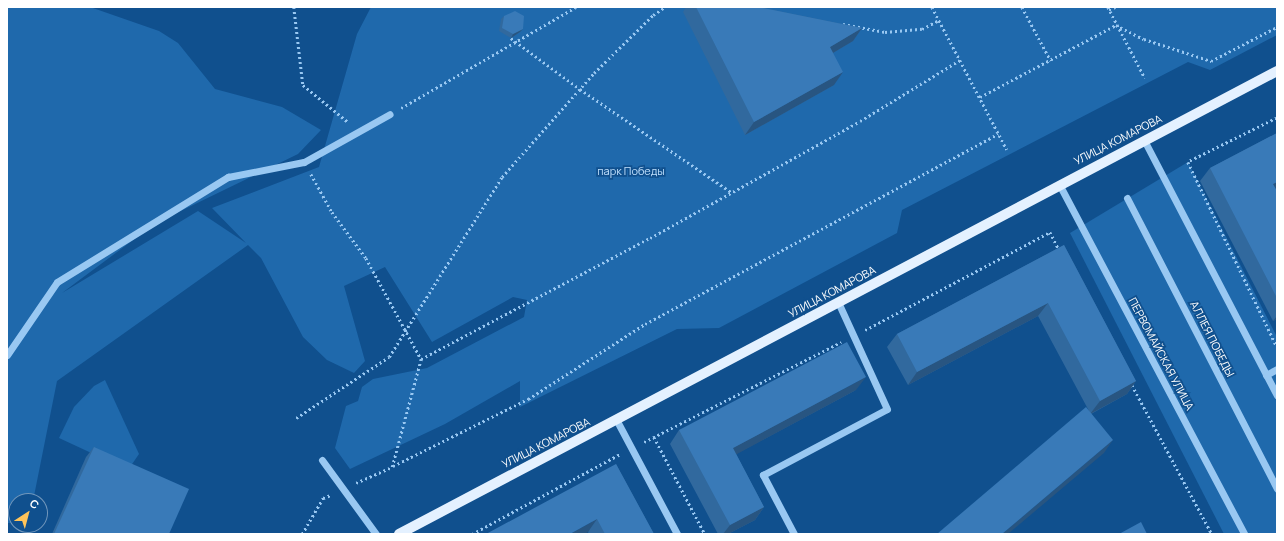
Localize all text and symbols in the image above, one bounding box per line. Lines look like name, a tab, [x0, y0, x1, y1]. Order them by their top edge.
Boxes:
street label: УЛИЦА КОМАРОВА	[1072, 112, 1164, 168]
park label: парк Победы	[597, 164, 665, 178]
street label: УЛИЦА КОМАРОВА	[786, 263, 878, 321]
street label: ПЕРВОМАЙСКАЯ УЛИЦА	[1126, 295, 1196, 413]
street label: АЛЛЕЯ ПОБЕДЫ	[1187, 299, 1237, 379]
street label: УЛИЦА КОМАРОВА	[500, 415, 592, 471]
north arrow	[8, 493, 48, 533]
text: С	[27, 495, 42, 512]

